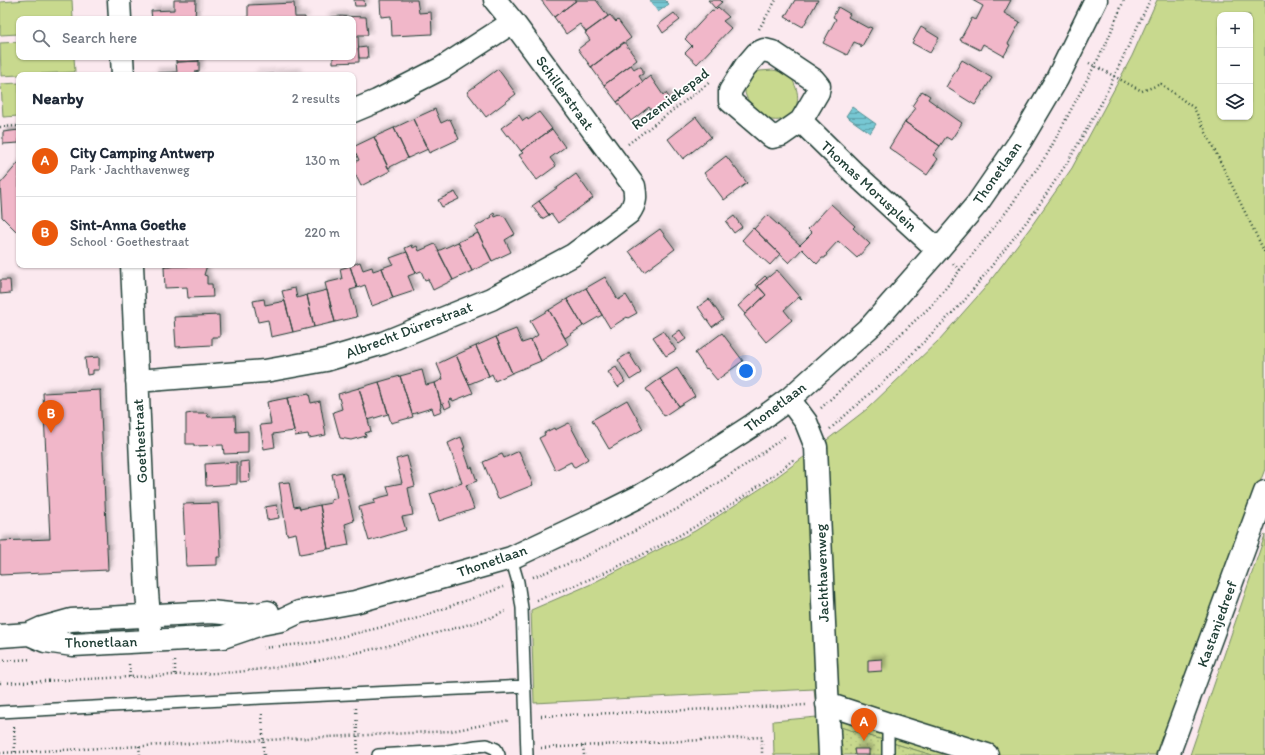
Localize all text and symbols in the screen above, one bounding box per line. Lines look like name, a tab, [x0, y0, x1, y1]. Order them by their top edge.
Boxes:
map controls	[1217, 12, 1253, 120]
button: +	[1217, 12, 1253, 48]
search box	[16, 16, 356, 60]
icon: search	[30, 27, 52, 49]
text: Search here	[62, 29, 137, 47]
button: −	[1217, 48, 1253, 84]
street label: Schillerstraat	[532, 52, 598, 134]
street label: Rozemiekepad	[628, 64, 712, 134]
button: layers	[1217, 84, 1253, 120]
text: Nearby	[32, 88, 84, 108]
text: 2 results	[292, 91, 340, 106]
street label: Thomas Morusplein	[817, 137, 921, 235]
street label: Thonetlaan	[969, 138, 1025, 208]
text: City Camping Antwerp	[70, 144, 214, 162]
text: A	[41, 153, 49, 168]
text: 130 m	[305, 153, 340, 168]
text: Park · Jachthavenweg	[70, 162, 190, 177]
text: Sint-Anna Goethe	[70, 216, 186, 234]
text: B	[41, 225, 49, 240]
text: 220 m	[304, 225, 340, 240]
text: School · Goethestraat	[70, 234, 189, 249]
street label: Albrecht Dürerstraat	[343, 297, 475, 362]
your location	[736, 361, 756, 381]
street label: Thonetlaan	[741, 378, 809, 436]
street label: Goethestraat	[129, 398, 151, 484]
pin: B	[38, 400, 64, 433]
street label: Jachthavenweg	[811, 523, 833, 622]
street label: Thonetlaan	[455, 541, 529, 581]
street label: Kastanjedreef	[1193, 578, 1241, 670]
street label: Thonetlaan	[64, 632, 138, 652]
pin: A	[851, 708, 877, 741]

